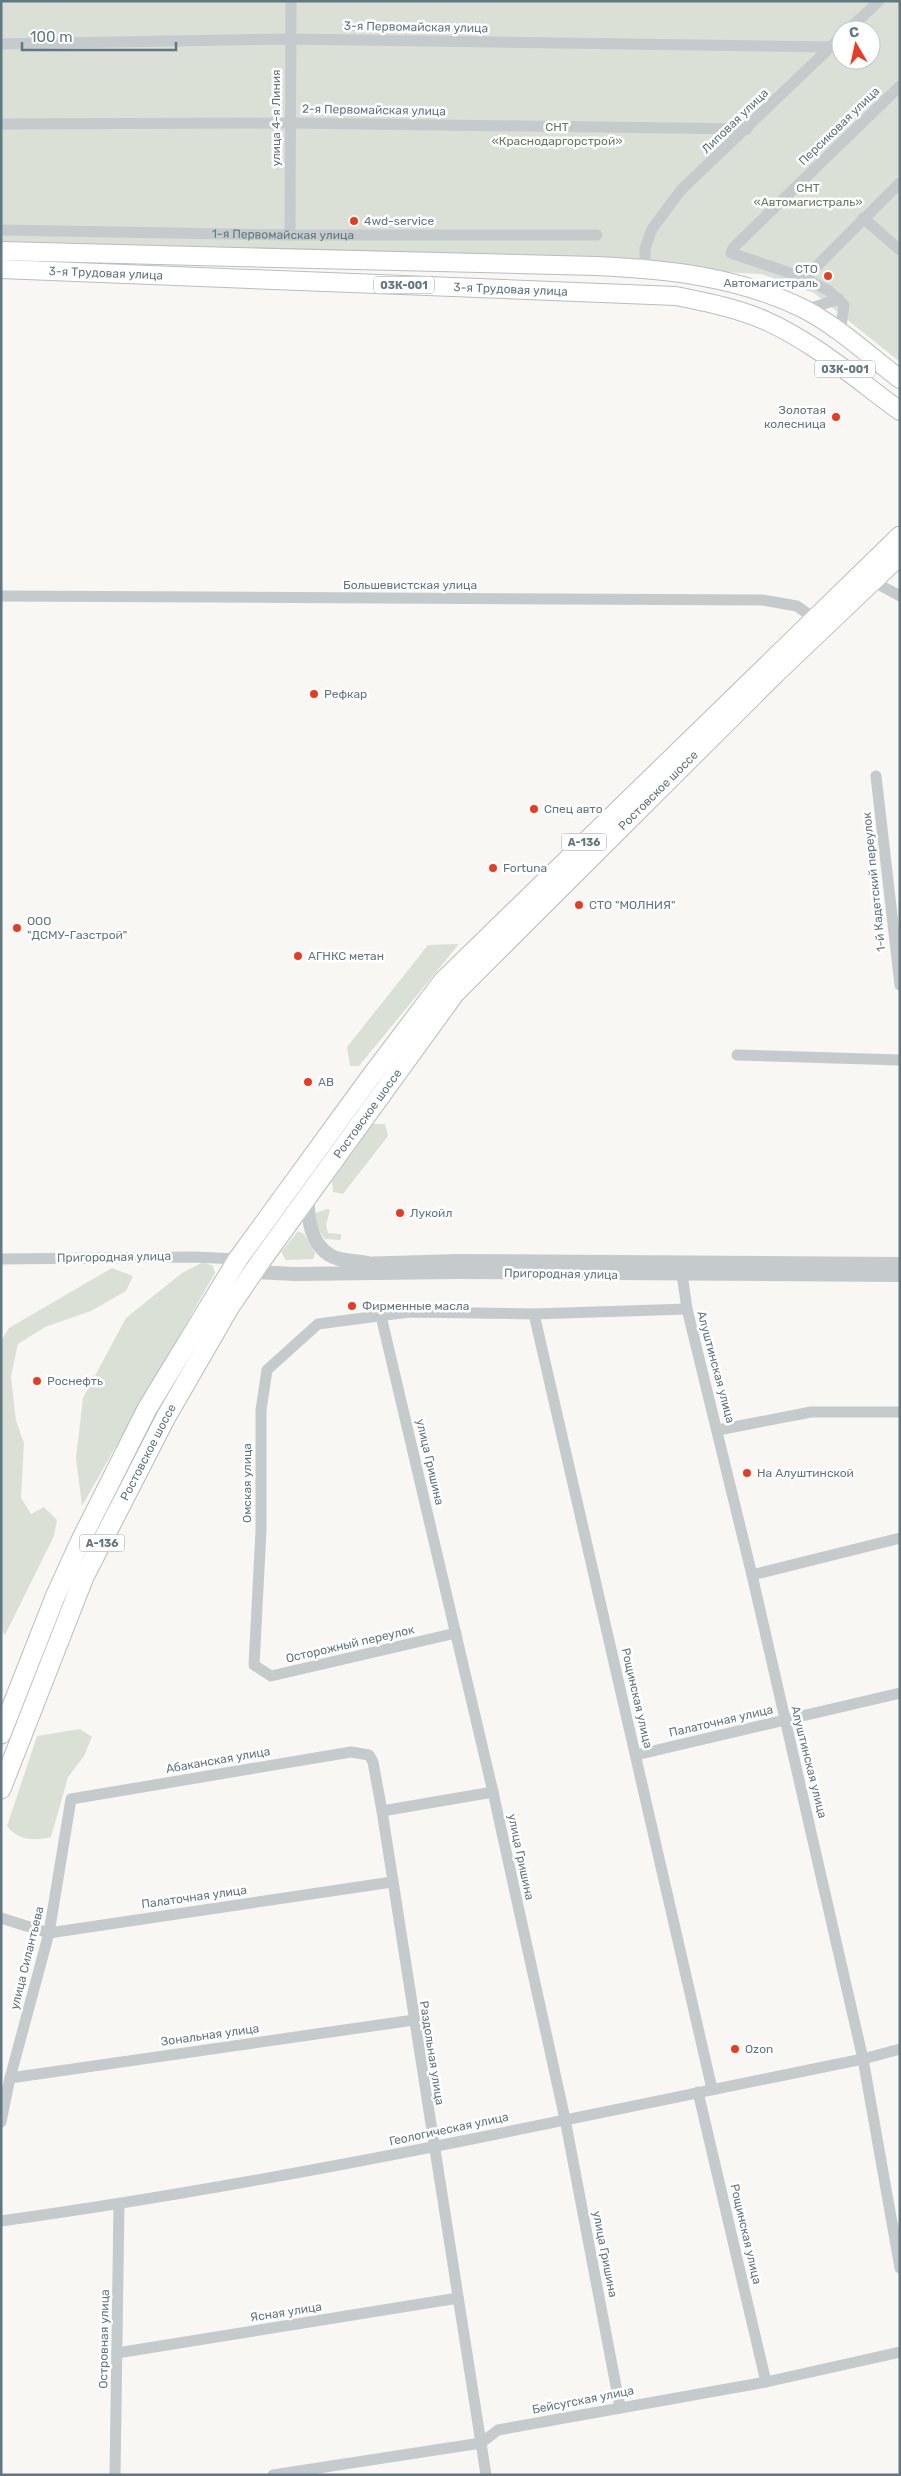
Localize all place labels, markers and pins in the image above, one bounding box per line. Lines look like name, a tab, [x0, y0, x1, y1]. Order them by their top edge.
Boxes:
place label: 4wd-service	[364, 214, 434, 228]
marker: 4wd-service	[348, 215, 360, 227]
place label: СТО Автомагистраль	[723, 262, 818, 290]
marker: СТО Автомагистраль	[822, 270, 834, 282]
place label: Золотая колесница	[764, 403, 826, 431]
marker: Золотая колесница	[830, 411, 842, 423]
place label: Рефкар	[324, 687, 367, 701]
marker: Рефкар	[308, 688, 320, 700]
place label: Спец авто	[544, 802, 603, 816]
marker: Спец авто	[528, 803, 540, 815]
place label: Fortuna	[503, 861, 547, 875]
marker: Fortuna	[487, 862, 499, 874]
place label: СТО "МОЛНИЯ"	[589, 898, 675, 912]
marker: СТО "МОЛНИЯ"	[573, 899, 585, 911]
place label: ООО "ДСМУ-Газстрой"	[27, 914, 127, 942]
marker: ООО "ДСМУ-Газстрой"	[11, 922, 23, 934]
place label: АГНКС метан	[308, 949, 384, 963]
marker: АГНКС метан	[292, 950, 304, 962]
place label: АВ	[318, 1075, 334, 1089]
marker: АВ	[302, 1076, 314, 1088]
place label: Лукойл	[410, 1206, 452, 1220]
marker: Лукойл	[394, 1207, 406, 1219]
place label: Фирменные масла	[362, 1299, 469, 1313]
marker: Фирменные масла	[346, 1300, 358, 1312]
place label: Роснефть	[47, 1374, 103, 1388]
marker: Роснефть	[31, 1375, 43, 1387]
place label: На Алуштинской	[757, 1466, 854, 1480]
marker: На Алуштинской	[741, 1467, 753, 1479]
place label: Ozon	[745, 2042, 773, 2056]
marker: Ozon	[729, 2043, 741, 2055]

